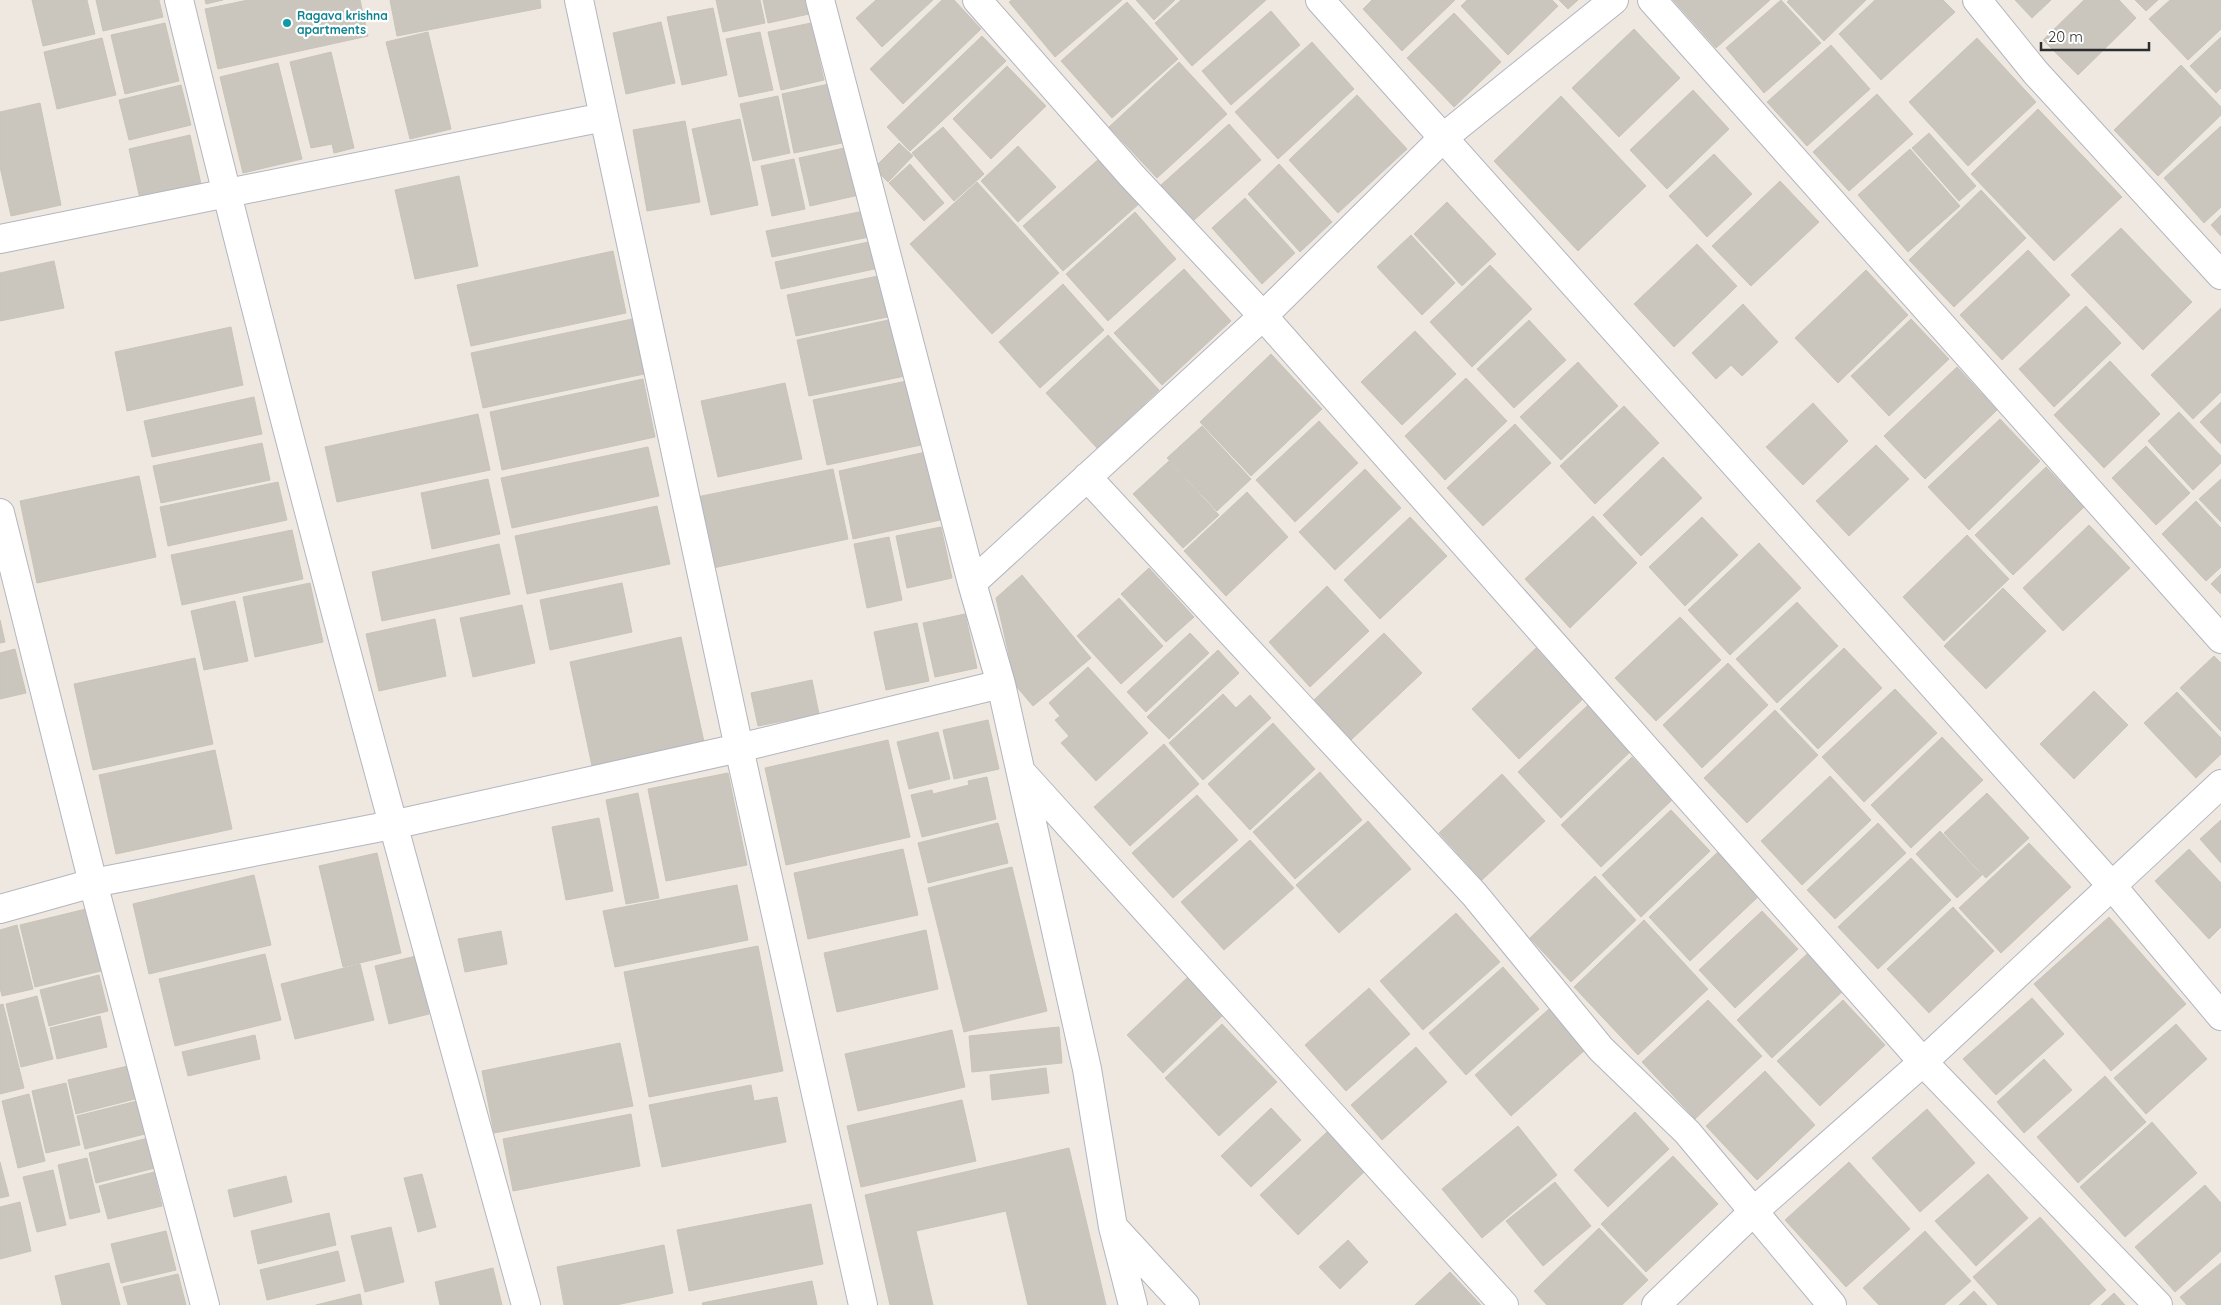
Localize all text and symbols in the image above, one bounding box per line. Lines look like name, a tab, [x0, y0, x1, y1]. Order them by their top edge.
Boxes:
place label: Ragava krishna apartments	[297, 8, 388, 37]
marker: Ragava krishna apartments	[281, 17, 293, 29]
scale bar	[2041, 20, 2148, 52]
text: 20 m	[2048, 27, 2083, 46]

